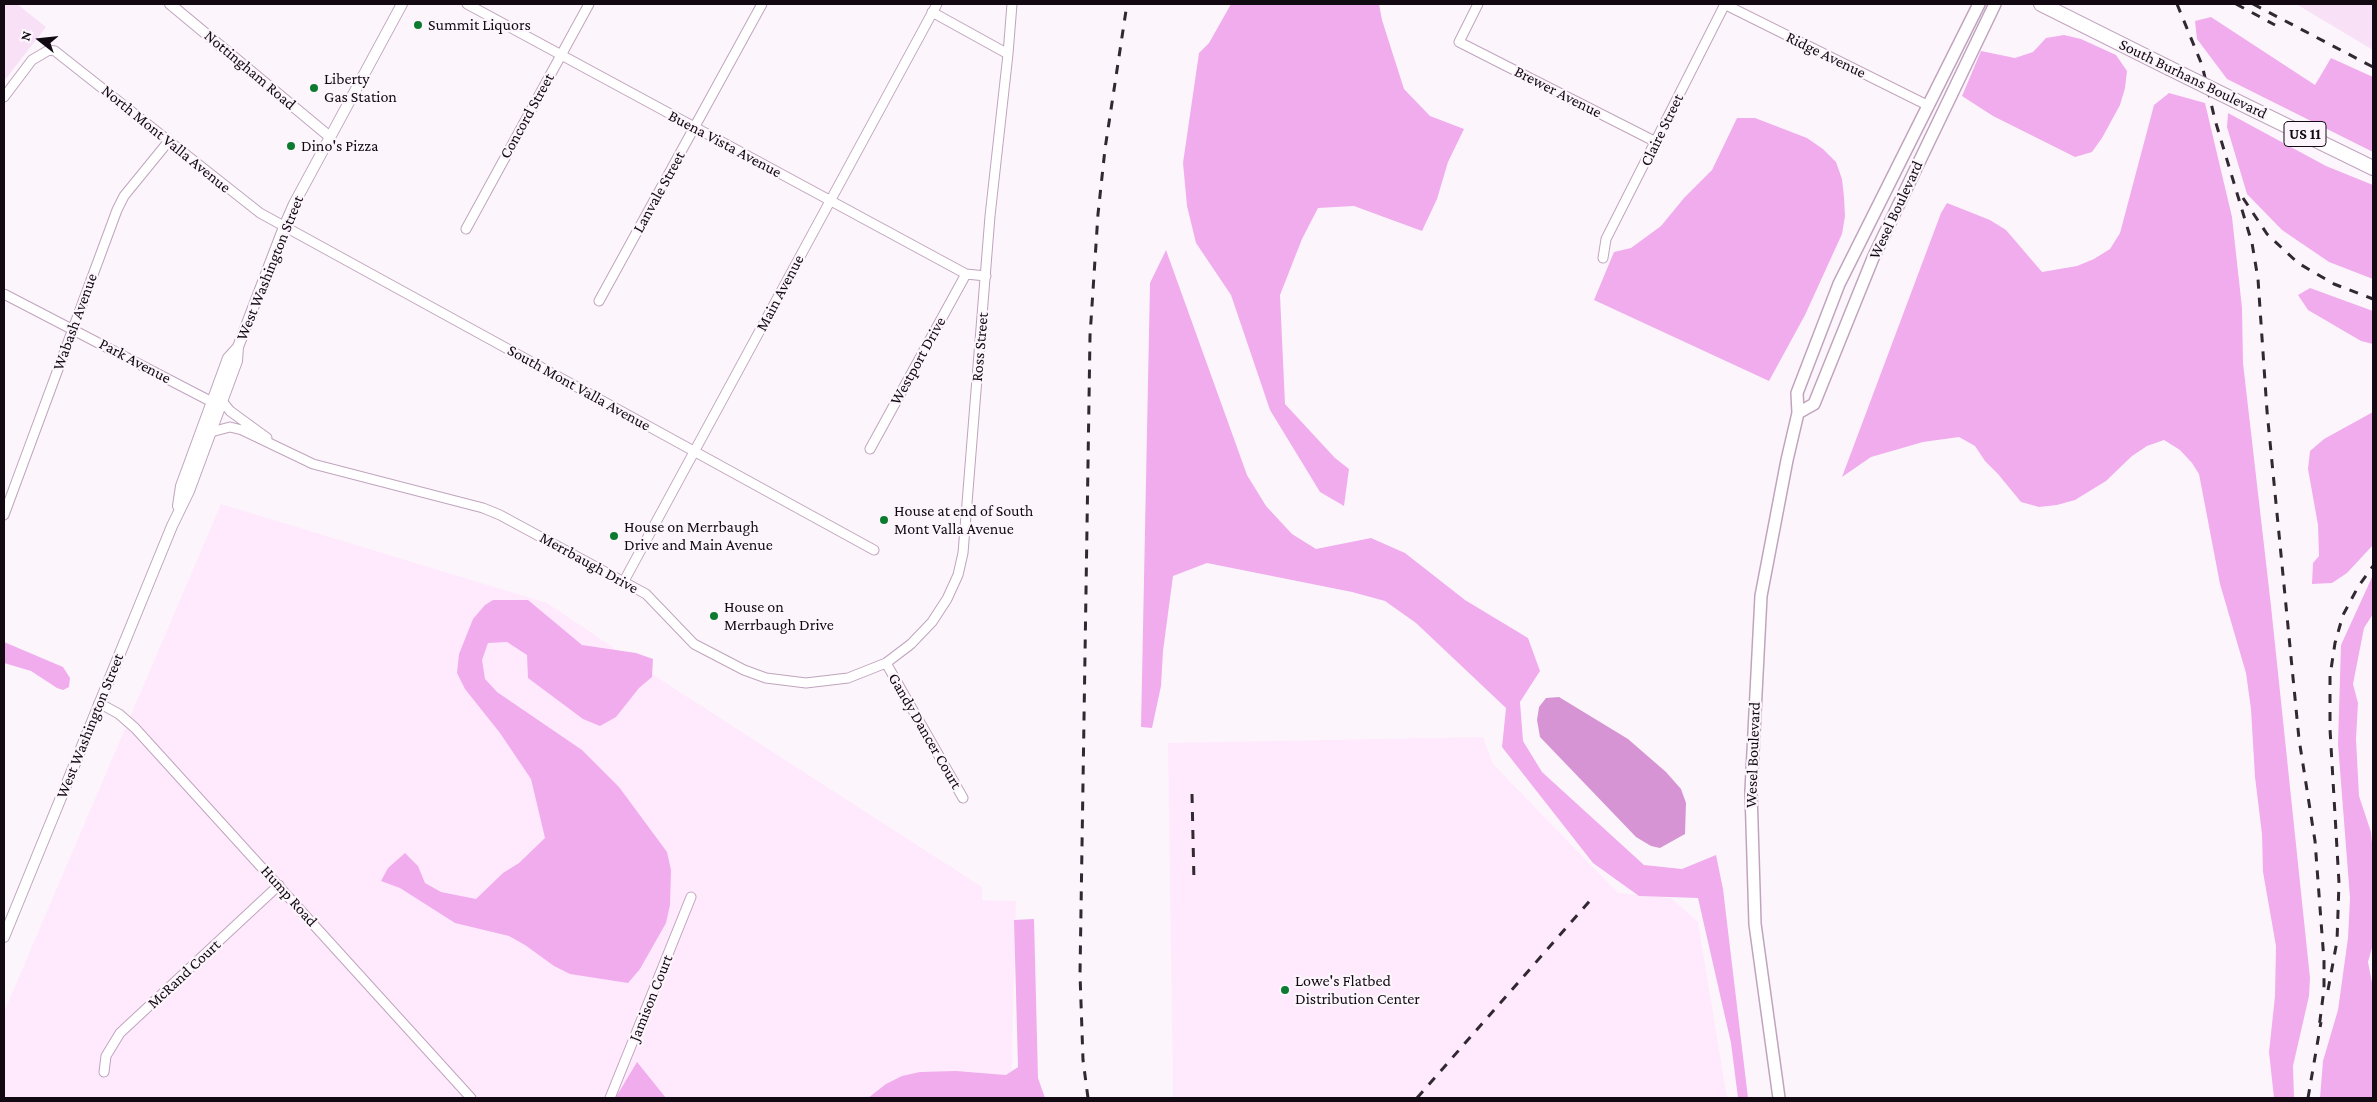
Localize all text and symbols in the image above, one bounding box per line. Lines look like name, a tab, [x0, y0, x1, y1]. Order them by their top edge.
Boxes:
north arrow	[15, 15, 65, 65]
place label: Summit Liquors	[428, 15, 531, 35]
marker: Summit Liquors	[412, 19, 424, 31]
street label: Nottingham Road	[200, 26, 300, 114]
street label: Ridge Avenue	[1783, 27, 1869, 83]
text: N	[17, 29, 35, 43]
street label: South Burhans Boulevard	[2116, 35, 2270, 123]
street label: Brewer Avenue	[1511, 62, 1605, 122]
place label: Liberty Gas Station	[324, 69, 397, 107]
street label: Concord Street	[496, 70, 558, 162]
street label: North Mont Valla Avenue	[97, 81, 235, 197]
marker: Liberty Gas Station	[308, 82, 320, 94]
street label: Claire Street	[1636, 91, 1688, 169]
street label: Buena Vista Avenue	[665, 106, 785, 182]
road number: US 11	[2284, 122, 2326, 146]
place label: Dino's Pizza	[301, 136, 378, 156]
marker: Dino's Pizza	[285, 140, 297, 152]
street label: Lanvale Street	[629, 148, 689, 236]
street label: Wesel Boulevard	[1865, 158, 1927, 262]
street label: West Washington Street	[232, 193, 308, 343]
street label: Main Avenue	[752, 252, 808, 334]
street label: Wabash Avenue	[49, 271, 101, 373]
street label: Ross Street	[967, 311, 993, 383]
street label: Westport Drive	[886, 314, 950, 408]
street label: Park Avenue	[96, 334, 174, 388]
street label: South Mont Valla Avenue	[504, 341, 654, 435]
place label: House at end of South Mont Valla Avenue	[894, 501, 1033, 539]
marker: House at end of South Mont Valla Avenue	[878, 514, 890, 526]
place label: House on Merrbaugh Drive and Main Avenue	[624, 517, 773, 555]
street label: Merrbaugh Drive	[536, 528, 642, 598]
marker: House on Merrbaugh Drive and Main Avenue	[608, 530, 620, 542]
place label: House on Merrbaugh Drive	[724, 597, 834, 635]
marker: House on Merrbaugh Drive	[708, 610, 720, 622]
street label: West Washington Street	[52, 651, 128, 801]
street label: Gandy Dancer Court	[884, 670, 966, 792]
street label: Wesel Boulevard	[1742, 702, 1764, 808]
street label: Hump Road	[257, 861, 321, 931]
street label: McRand Court	[143, 935, 225, 1013]
street label: Jamison Court	[625, 952, 677, 1044]
place label: Lowe's Flatbed Distribution Center	[1295, 971, 1420, 1009]
marker: Lowe's Flatbed Distribution Center	[1279, 984, 1291, 996]

